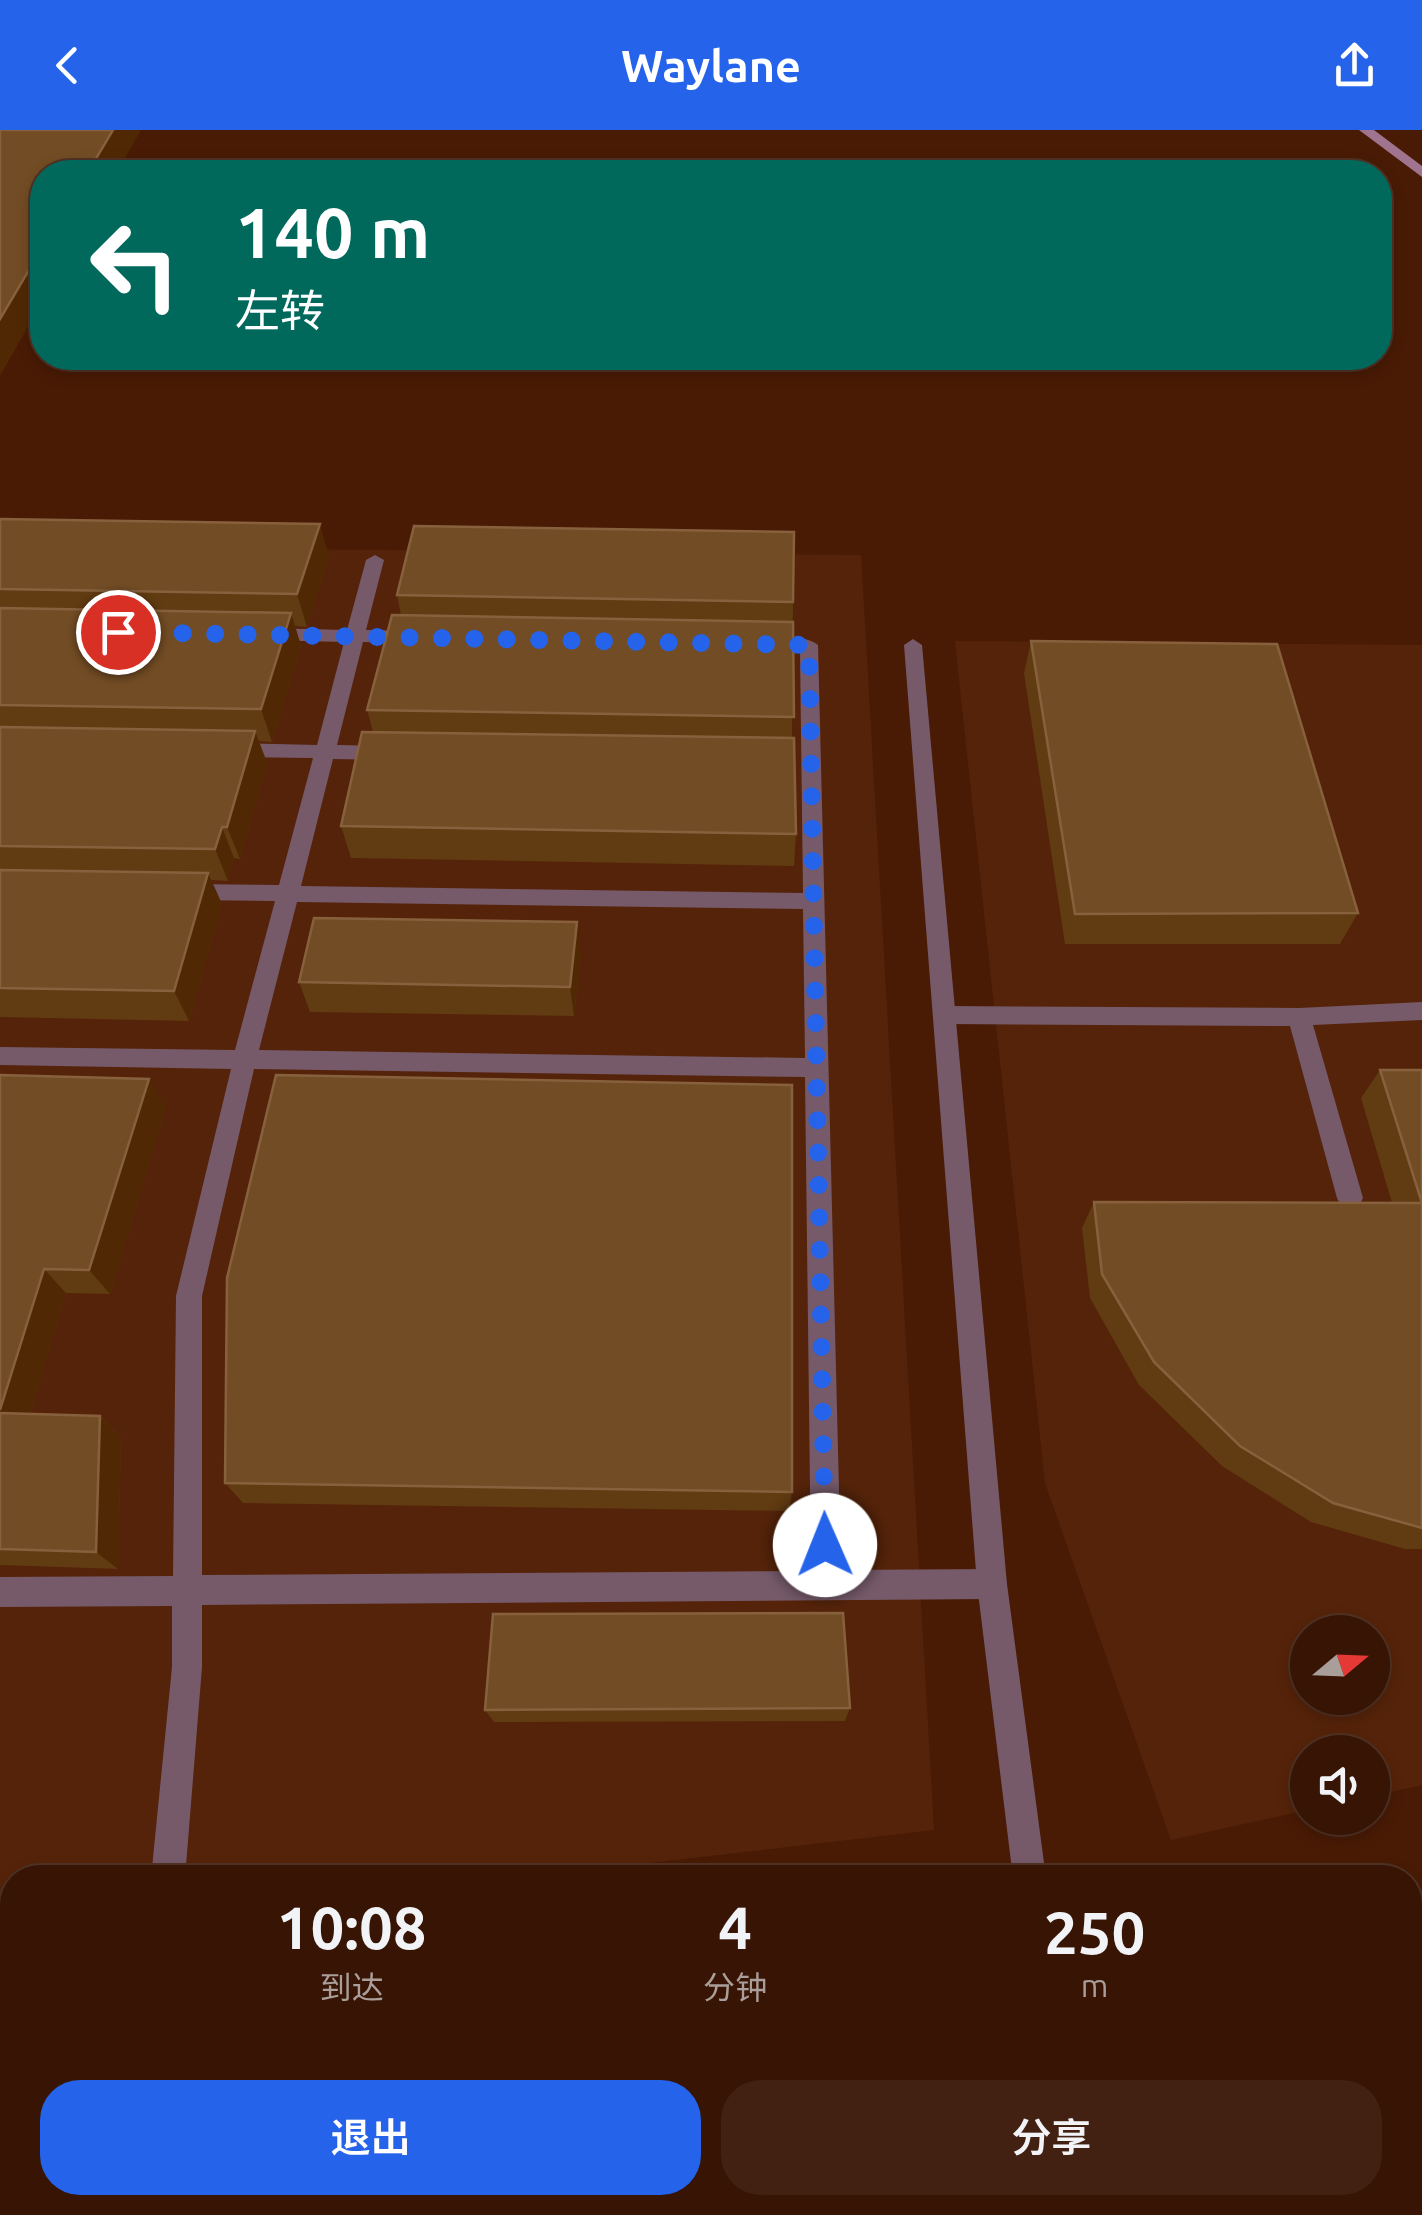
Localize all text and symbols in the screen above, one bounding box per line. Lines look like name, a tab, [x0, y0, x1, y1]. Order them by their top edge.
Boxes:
icon: back	[40, 38, 95, 93]
icon: share	[1327, 38, 1382, 93]
text: Waylane	[621, 40, 801, 91]
text: 140 m	[235, 193, 430, 271]
icon: left	[70, 200, 200, 330]
text: 左转	[235, 285, 325, 336]
pin	[76, 590, 161, 675]
icon: arrive	[91, 605, 146, 660]
position arrow	[773, 1493, 877, 1597]
north arrow	[1290, 1615, 1390, 1715]
map controls	[1290, 1615, 1390, 1835]
button: sound	[1290, 1735, 1390, 1835]
text: 10:08	[277, 1893, 427, 1960]
text: 4	[718, 1893, 752, 1960]
text: 250	[1044, 1898, 1145, 1965]
text: m	[1081, 1967, 1108, 2003]
text: 到达	[320, 1969, 384, 2005]
text: 分钟	[703, 1969, 767, 2005]
button: 退出	[40, 2080, 701, 2195]
button: 分享	[721, 2080, 1382, 2195]

